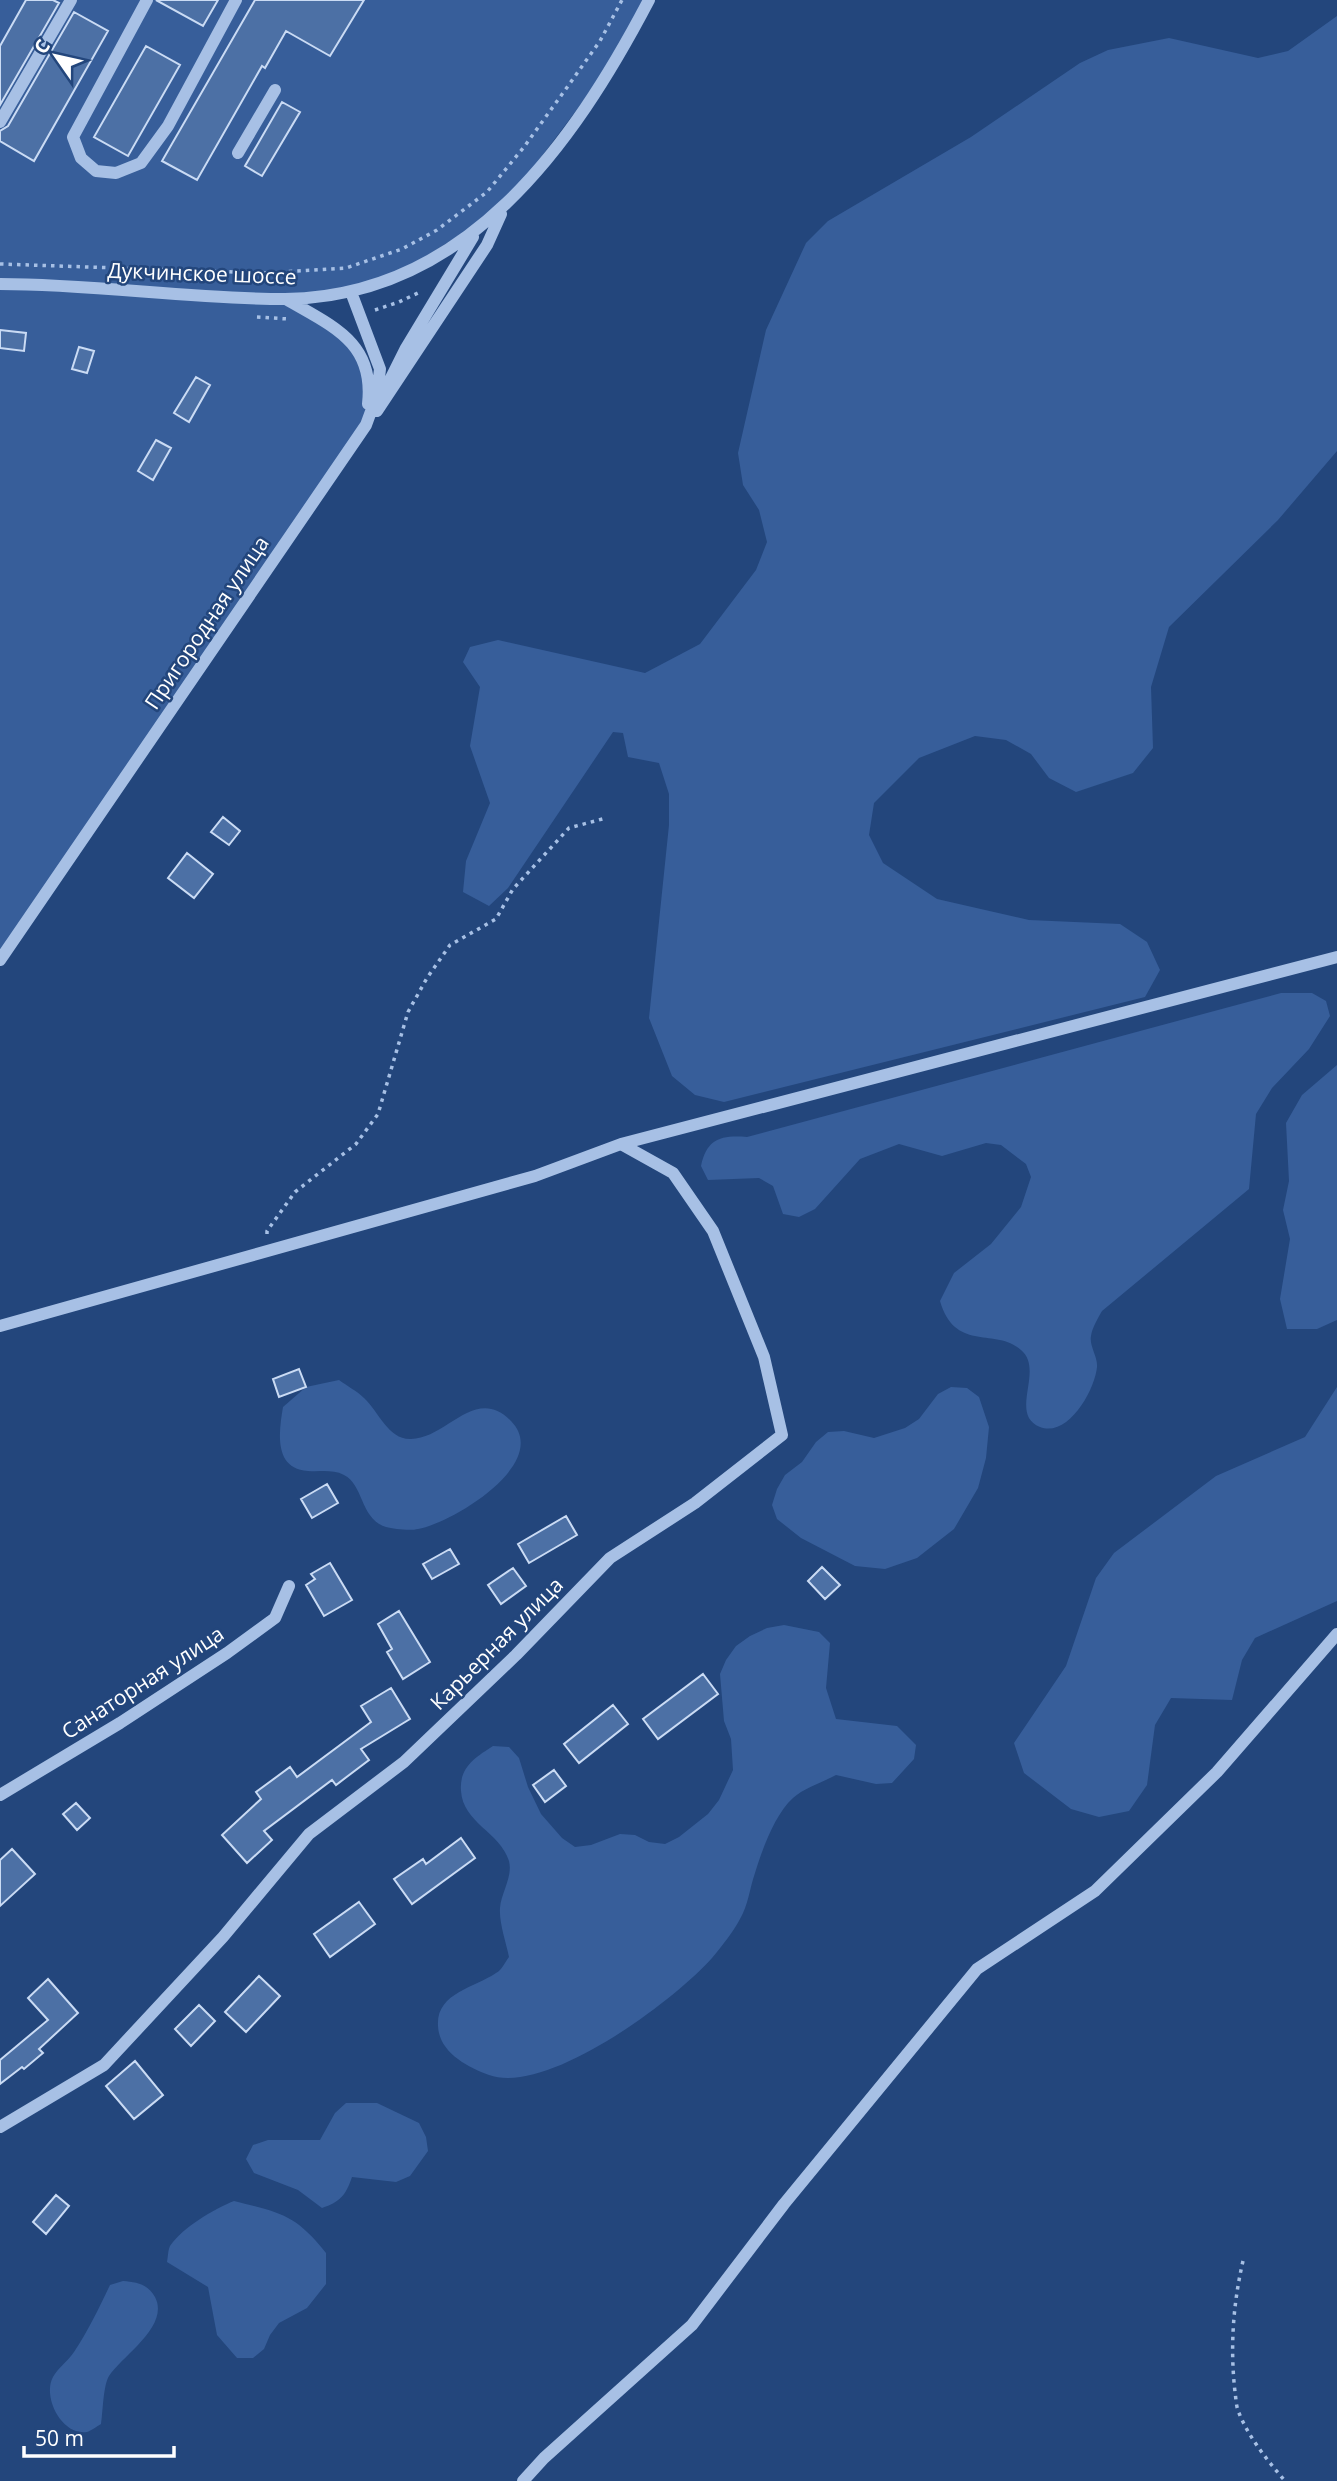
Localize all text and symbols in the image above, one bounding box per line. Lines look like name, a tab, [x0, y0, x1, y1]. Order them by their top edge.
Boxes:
north arrow	[21, 21, 91, 91]
text: С	[28, 34, 56, 59]
street label: Дукчинское шоссе	[107, 256, 297, 290]
street label: Пригородная улица	[138, 530, 275, 715]
street label: Карьерная улица	[424, 1571, 569, 1716]
street label: Санаторная улица	[56, 1619, 229, 1745]
scale bar	[24, 2414, 175, 2458]
text: 50 m	[35, 2424, 84, 2452]

